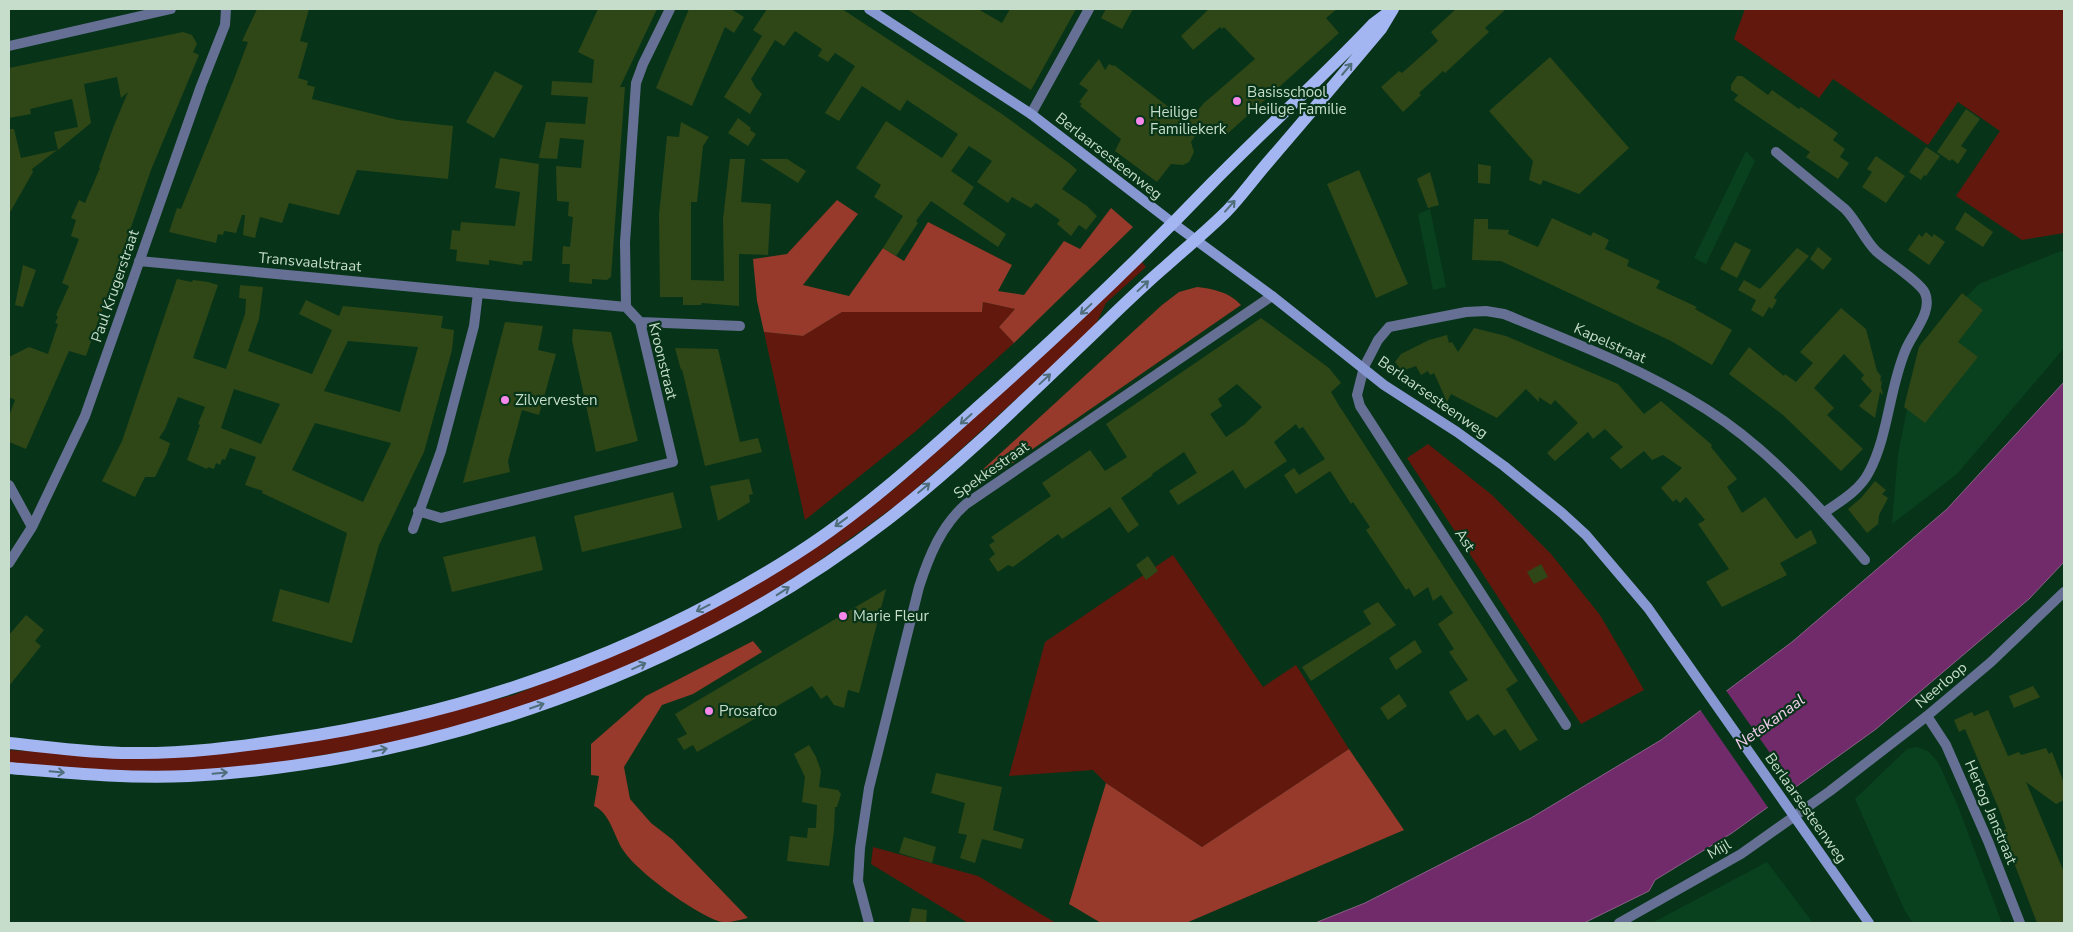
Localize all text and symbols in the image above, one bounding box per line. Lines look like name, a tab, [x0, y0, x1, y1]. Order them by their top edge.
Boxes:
one-way arrow	[1342, 63, 1353, 76]
place label: Basisschool Heilige Familie	[1247, 82, 1347, 119]
marker: Basisschool Heilige Familie	[1231, 95, 1243, 107]
place label: Heilige Familiekerk	[1150, 102, 1227, 139]
street label: Berlaarsesteenweg	[1051, 108, 1167, 204]
marker: Heilige Familiekerk	[1134, 115, 1146, 127]
one-way arrow	[1225, 200, 1236, 213]
street label: Paul Krugerstraat	[86, 226, 144, 345]
street label: Transvaalstraat	[258, 248, 363, 277]
one-way arrow	[1137, 280, 1150, 292]
one-way arrow	[1079, 303, 1092, 315]
street label: Kapelstraat	[1571, 318, 1650, 368]
street label: Kroonstraat	[644, 320, 682, 402]
street label: Berlaarsesteenweg	[1374, 351, 1492, 443]
one-way arrow	[1039, 373, 1051, 385]
place label: Zilvervesten	[515, 390, 597, 410]
marker: Zilvervesten	[499, 394, 511, 406]
one-way arrow	[959, 413, 972, 424]
street label: Spekkestraat	[949, 436, 1033, 503]
one-way arrow	[918, 483, 931, 494]
one-way arrow	[834, 517, 848, 527]
street label: Ast	[1450, 525, 1480, 556]
one-way arrow	[775, 586, 789, 596]
one-way arrow	[696, 604, 711, 613]
place label: Marie Fleur	[853, 606, 929, 626]
marker: Marie Fleur	[837, 610, 849, 622]
street label: Neerloop	[1911, 657, 1971, 713]
one-way arrow	[631, 660, 646, 670]
water label: Netekanaal	[1731, 689, 1810, 755]
one-way arrow	[529, 701, 545, 711]
place label: Prosafco	[719, 701, 777, 721]
marker: Prosafco	[703, 705, 715, 717]
one-way arrow	[372, 744, 388, 754]
street label: Berlaarsesteenweg	[1760, 749, 1852, 867]
street label: Hertog Janstraat	[1960, 757, 2022, 868]
one-way arrow	[49, 768, 65, 777]
one-way arrow	[211, 768, 227, 778]
street label: Mijl	[1703, 834, 1735, 864]

